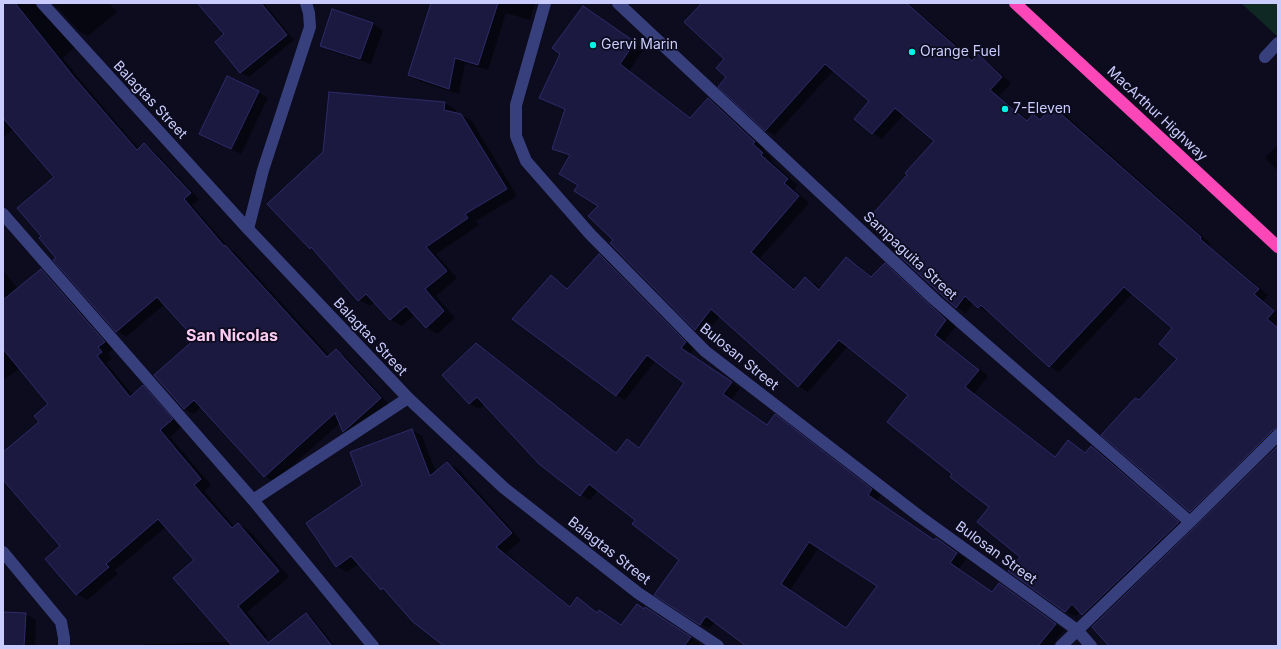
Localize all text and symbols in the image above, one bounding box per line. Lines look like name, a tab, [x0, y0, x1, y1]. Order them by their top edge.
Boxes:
place label: Gervi Marin	[601, 37, 678, 53]
marker: Gervi Marin	[588, 40, 598, 50]
place label: Orange Fuel	[920, 44, 1000, 60]
marker: Orange Fuel	[907, 47, 917, 57]
street label: Balagtas Street	[110, 58, 190, 142]
street label: MacArthur Highway	[1103, 63, 1211, 165]
place label: 7-Eleven	[1013, 101, 1071, 117]
marker: 7-Eleven	[1000, 104, 1010, 114]
street label: Sampaguita Street	[860, 208, 960, 304]
street label: Balagtas Street	[330, 295, 410, 379]
street label: Bulosan Street	[696, 320, 782, 394]
district label: San Nicolas	[186, 326, 278, 346]
street label: Balagtas Street	[564, 514, 654, 588]
street label: Bulosan Street	[952, 518, 1040, 588]

